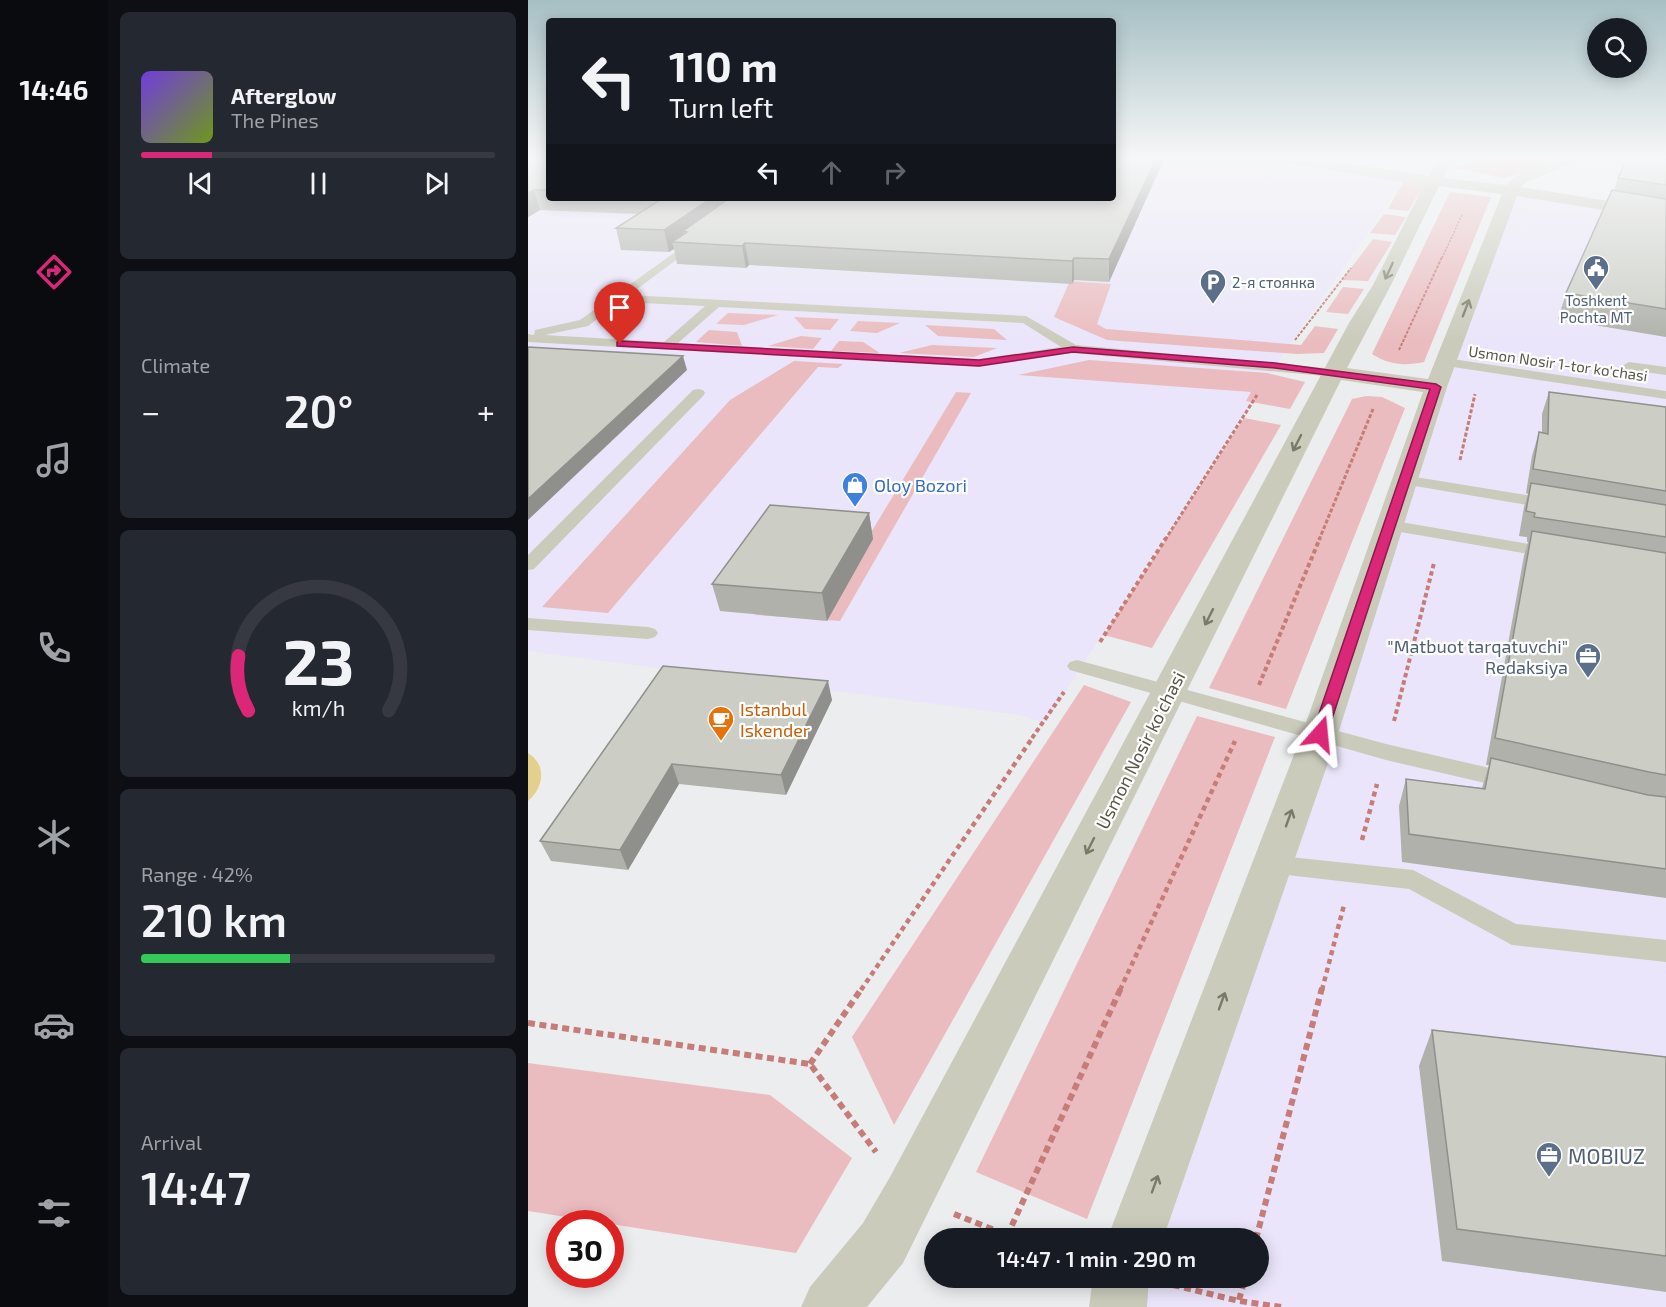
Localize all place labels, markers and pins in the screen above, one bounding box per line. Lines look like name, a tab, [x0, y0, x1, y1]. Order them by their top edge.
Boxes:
public building icon: Toshkent Pochta MT	[1581, 253, 1611, 291]
parking icon: 2-я стоянка	[1198, 267, 1228, 305]
place label: 2-я стоянка	[1232, 273, 1315, 291]
pin	[594, 282, 645, 344]
place label: Toshkent Pochta MT	[1560, 291, 1633, 326]
shop icon: Oloy Bozori	[840, 470, 870, 508]
place label: Oloy Bozori	[874, 474, 967, 496]
place label: "Matbuot tarqatuvchi" Redaksiya	[1387, 635, 1568, 678]
office icon: "Matbuot tarqatuvchi" Redaksiya	[1573, 641, 1603, 679]
place label: Istanbul Iskender	[740, 698, 810, 741]
cafe icon: Istanbul Iskender	[706, 704, 736, 742]
office icon: MOBIUZ	[1534, 1140, 1564, 1178]
place label: MOBIUZ	[1568, 1143, 1645, 1168]

